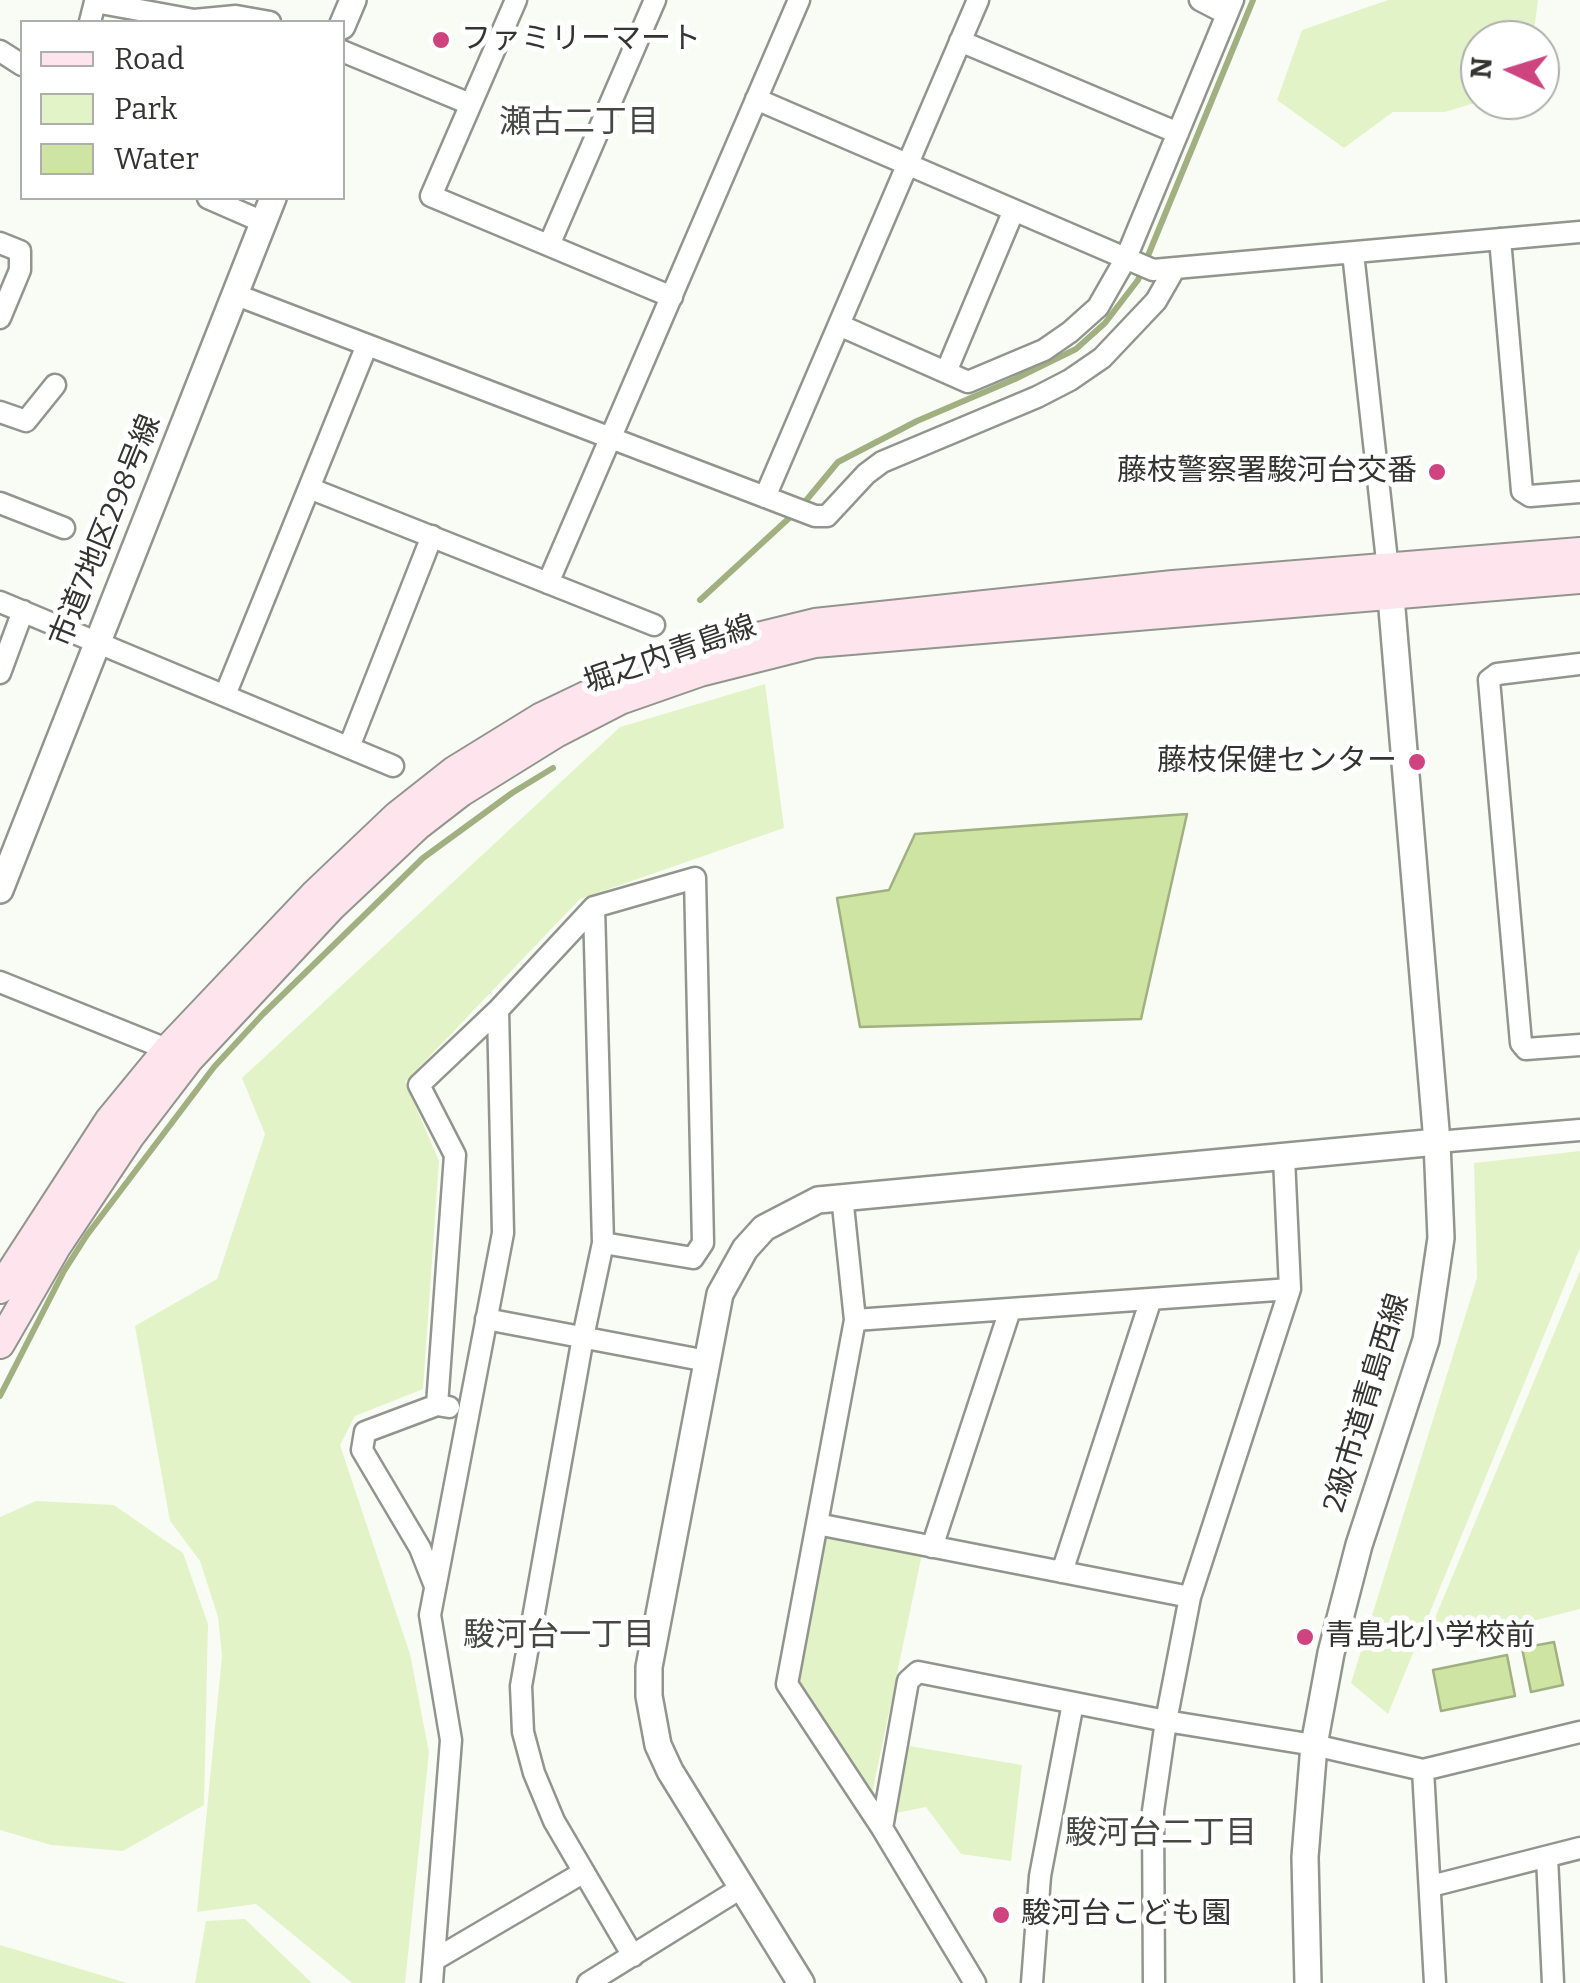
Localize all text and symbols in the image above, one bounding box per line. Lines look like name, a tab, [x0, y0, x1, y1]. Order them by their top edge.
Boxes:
legend	[20, 20, 345, 200]
north arrow	[1460, 20, 1560, 120]
place label: ファミリーマート	[461, 22, 701, 58]
marker: ファミリーマート	[430, 29, 452, 51]
text: Road	[114, 41, 185, 77]
text: N	[1464, 56, 1499, 80]
text: Park	[114, 91, 177, 127]
district label: 瀬古二丁目	[499, 104, 659, 142]
text: Water	[114, 141, 199, 177]
street label: 市道7地区298号線	[43, 410, 169, 652]
place label: 藤枝警察署駿河台交番	[1117, 454, 1417, 490]
marker: 藤枝警察署駿河台交番	[1426, 461, 1448, 483]
street label: 堀之内青島線	[579, 609, 761, 701]
place label: 藤枝保健センター	[1157, 744, 1397, 780]
marker: 藤枝保健センター	[1406, 751, 1428, 773]
street label: 2級市道青島西線	[1317, 1290, 1417, 1516]
district label: 駿河台一丁目	[463, 1617, 655, 1655]
place label: 青島北小学校前	[1325, 1619, 1535, 1655]
marker: 青島北小学校前	[1294, 1626, 1316, 1648]
district label: 駿河台二丁目	[1065, 1815, 1257, 1853]
place label: 駿河台こども園	[1021, 1897, 1231, 1933]
marker: 駿河台こども園	[990, 1904, 1012, 1926]

